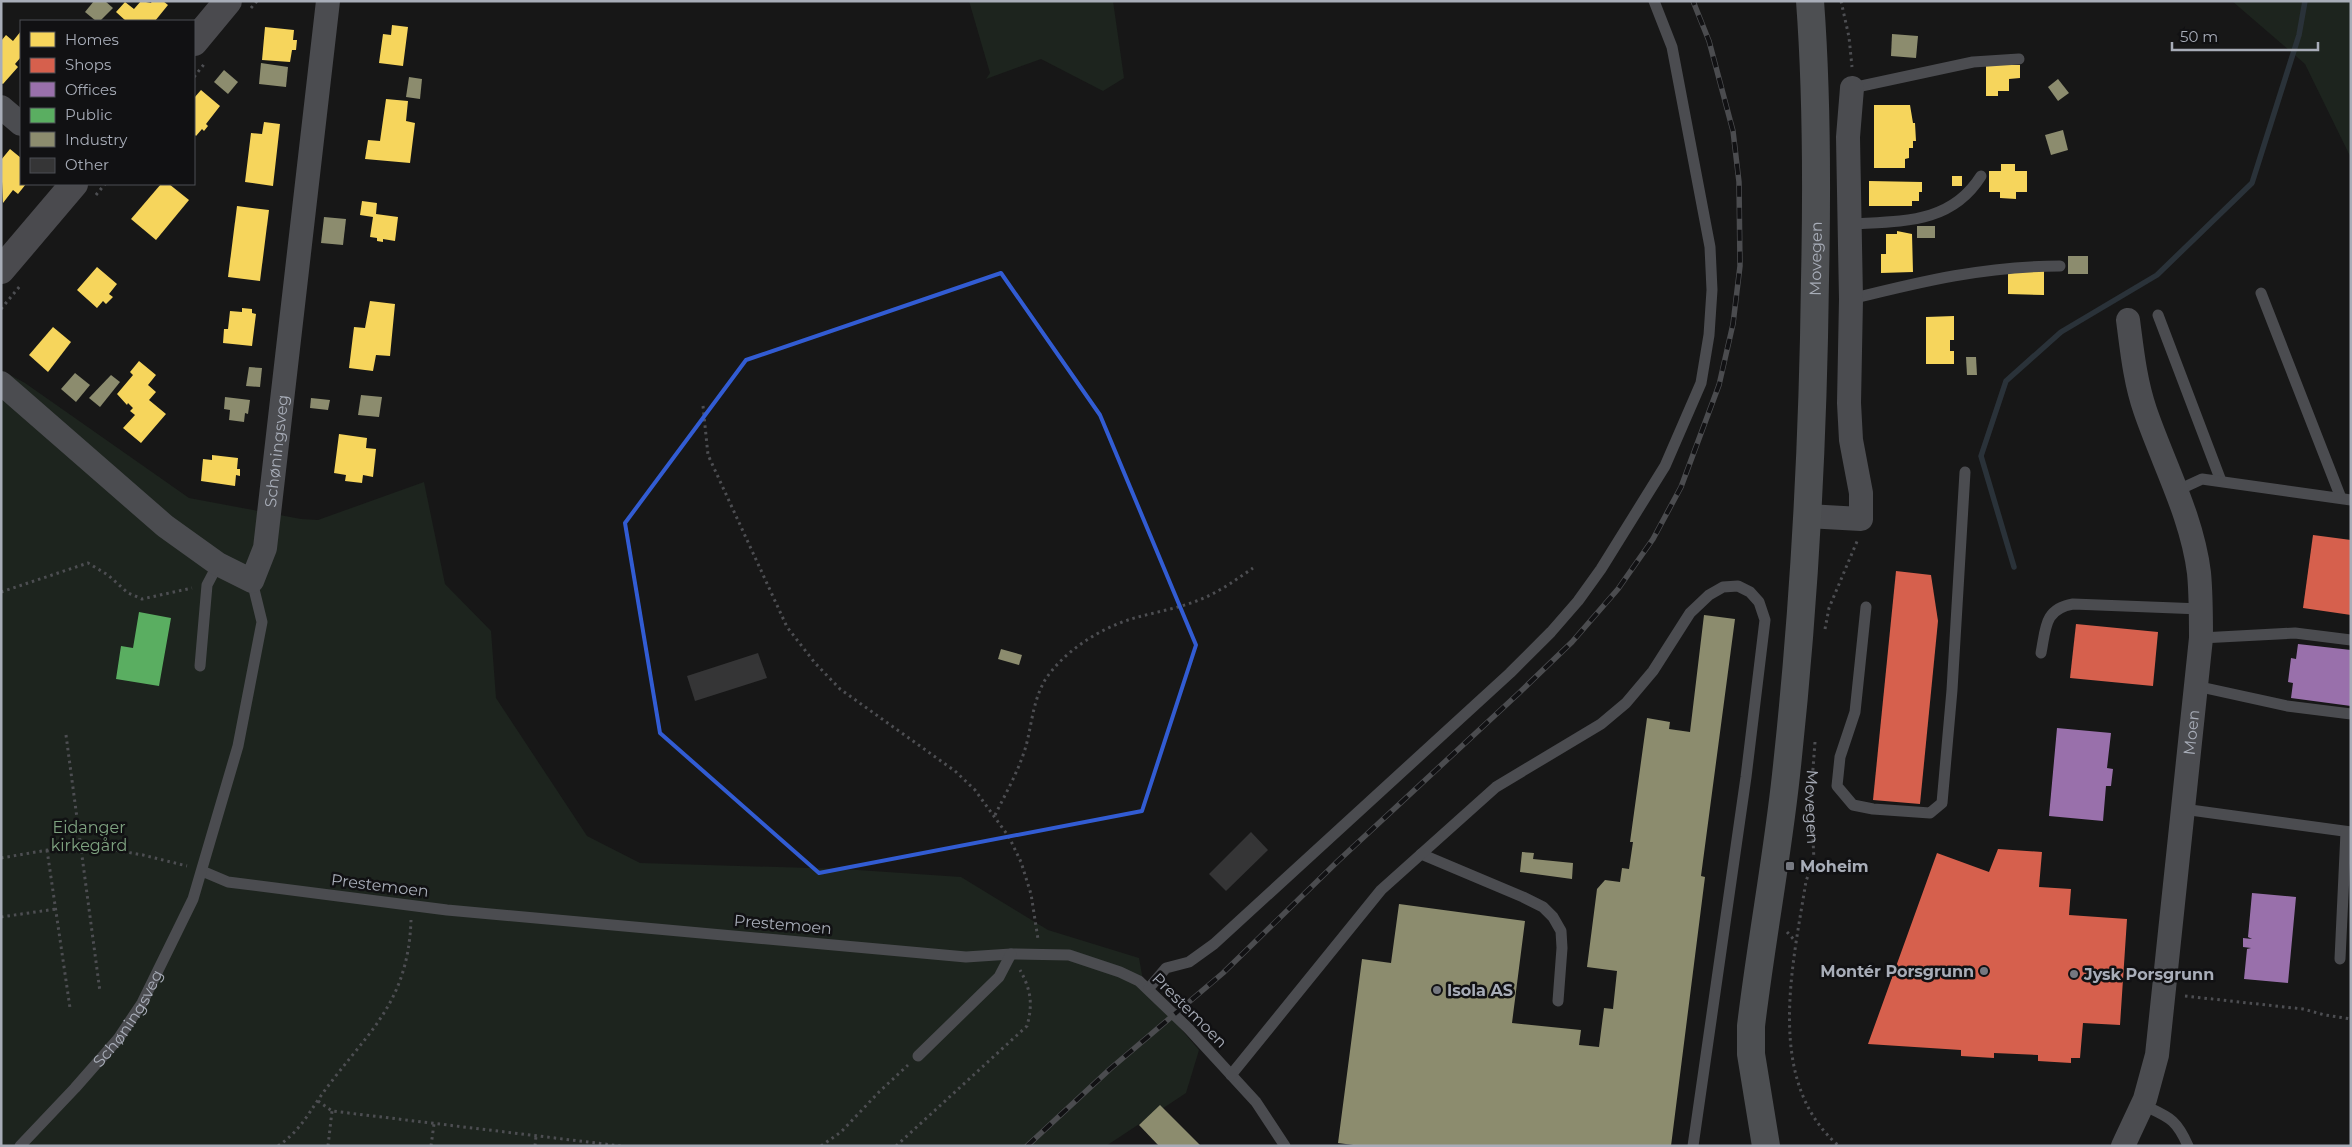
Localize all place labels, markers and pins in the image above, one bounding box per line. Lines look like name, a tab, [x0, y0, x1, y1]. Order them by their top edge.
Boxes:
place label: Moheim	[1800, 857, 1869, 876]
marker: Moheim	[1784, 860, 1796, 872]
place label: Montér Porsgrunn	[1820, 962, 1974, 981]
marker: Montér Porsgrunn	[1978, 965, 1990, 977]
place label: Jysk Porsgrunn	[2083, 965, 2214, 984]
marker: Jysk Porsgrunn	[2068, 968, 2080, 980]
place label: Isola AS	[1447, 981, 1513, 1000]
marker: Isola AS	[1431, 984, 1443, 996]

